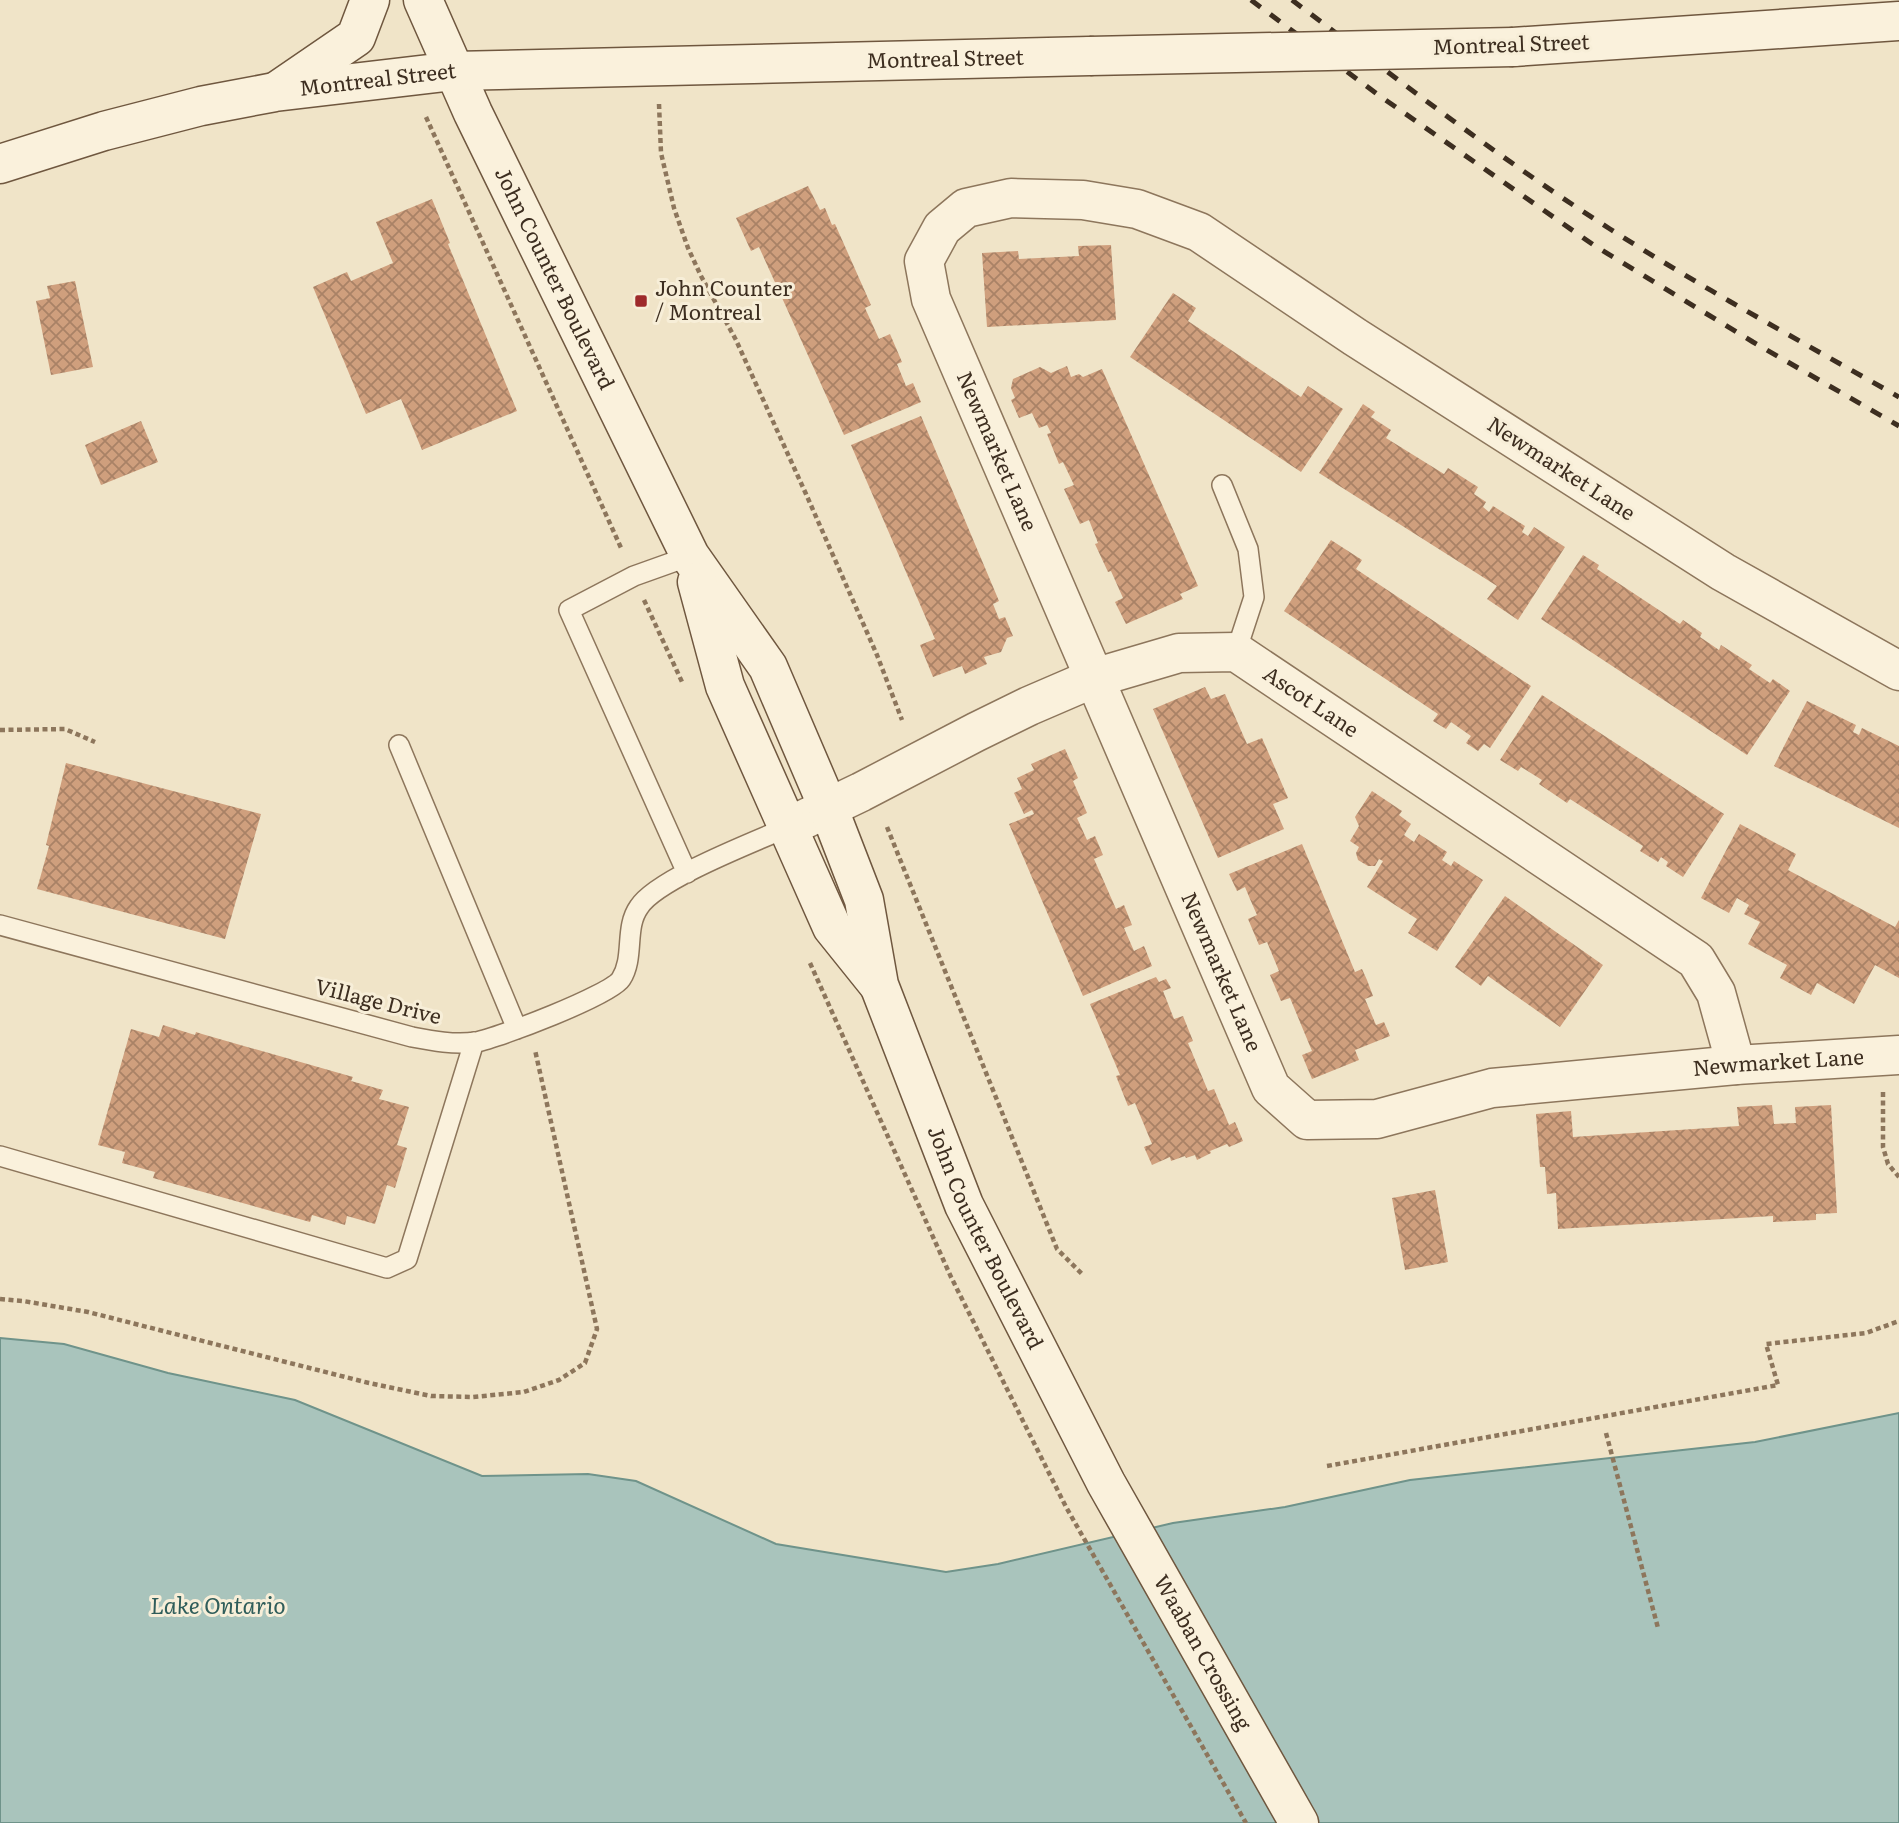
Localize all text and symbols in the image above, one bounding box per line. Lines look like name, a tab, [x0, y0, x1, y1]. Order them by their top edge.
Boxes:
street label: Montreal Street	[1432, 24, 1591, 61]
street label: Montreal Street	[866, 40, 1025, 74]
street label: Montreal Street	[297, 53, 458, 102]
street label: John Counter Boulevard	[489, 161, 624, 394]
place label: John Counter / Montreal	[655, 271, 792, 326]
marker: John Counter / Montreal	[633, 293, 649, 309]
street label: Newmarket Lane	[951, 366, 1047, 535]
street label: Newmarket Lane	[1482, 407, 1643, 527]
street label: Ascot Lane	[1258, 657, 1366, 743]
street label: Newmarket Lane	[1175, 886, 1272, 1056]
street label: Village Drive	[312, 969, 445, 1030]
street label: Newmarket Lane	[1691, 1039, 1865, 1082]
street label: John Counter Boulevard	[922, 1120, 1053, 1354]
street label: Waaban Crossing	[1148, 1568, 1261, 1735]
water label: Lake Ontario	[150, 1587, 286, 1621]

